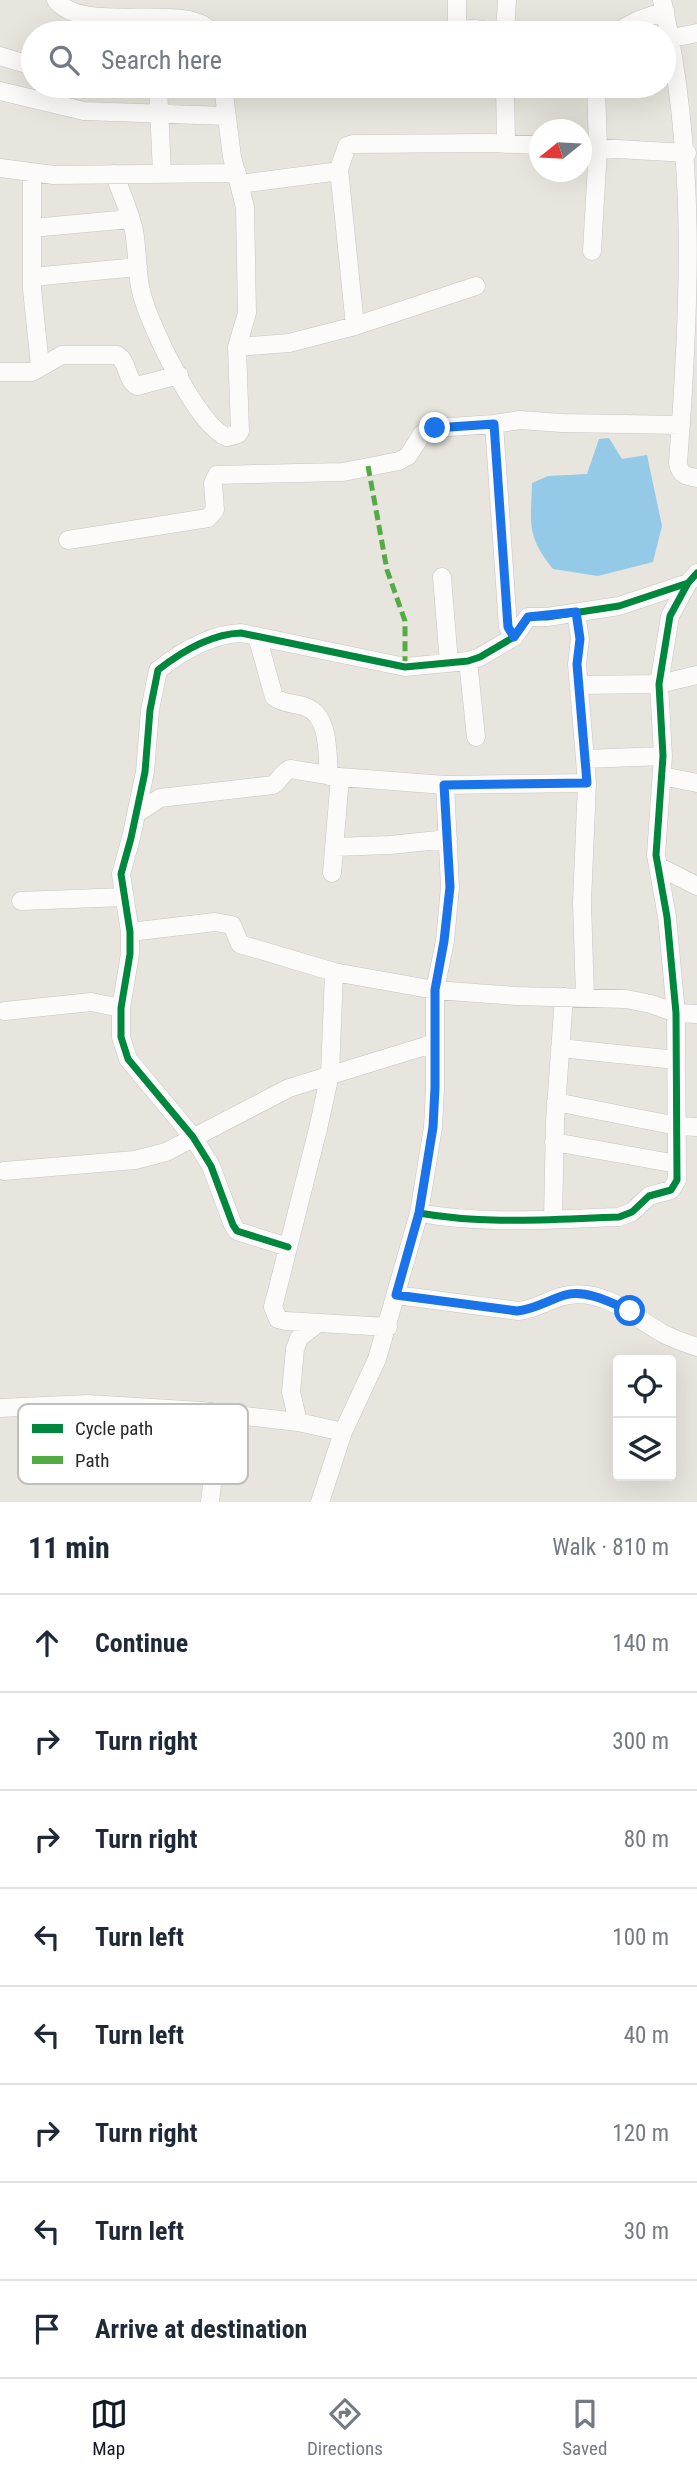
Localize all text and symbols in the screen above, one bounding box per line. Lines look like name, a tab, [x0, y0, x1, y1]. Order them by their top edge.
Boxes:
search box	[21, 21, 676, 98]
icon: search	[45, 41, 83, 79]
text: Search here	[101, 45, 222, 75]
north arrow	[529, 119, 592, 182]
route end	[419, 412, 450, 443]
route start	[614, 1295, 645, 1326]
map controls	[613, 1355, 676, 1481]
button: locate	[613, 1355, 676, 1418]
legend	[18, 1404, 248, 1484]
text: Cycle path	[75, 1417, 153, 1440]
button: layers	[613, 1418, 676, 1481]
text: Path	[75, 1449, 109, 1472]
text: 11 min	[28, 1530, 110, 1565]
text: Walk · 810 m	[552, 1534, 669, 1561]
icon: ahead	[28, 1624, 66, 1662]
text: Continue	[95, 1628, 188, 1658]
text: 140 m	[612, 1630, 669, 1657]
icon: right	[28, 1722, 66, 1760]
text: Turn right	[95, 1726, 197, 1756]
text: 300 m	[612, 1728, 669, 1755]
icon: right	[28, 1820, 66, 1858]
text: Turn right	[95, 1824, 197, 1854]
text: 80 m	[624, 1826, 669, 1853]
icon: left	[28, 1918, 66, 1956]
text: Turn left	[95, 1922, 184, 1952]
text: 100 m	[612, 1924, 669, 1951]
icon: left	[28, 2016, 66, 2054]
text: Turn left	[95, 2020, 184, 2050]
text: 40 m	[624, 2022, 669, 2049]
icon: right	[28, 2114, 66, 2152]
text: Turn right	[95, 2118, 197, 2148]
text: 120 m	[612, 2120, 669, 2147]
icon: left	[28, 2212, 66, 2250]
text: Turn left	[95, 2216, 184, 2246]
text: 30 m	[624, 2218, 669, 2245]
icon: arrive	[28, 2310, 66, 2348]
text: Arrive at destination	[95, 2314, 307, 2344]
tab: Map	[90, 2395, 128, 2460]
tab: Directions	[307, 2395, 383, 2460]
tab: Saved	[562, 2395, 607, 2460]

